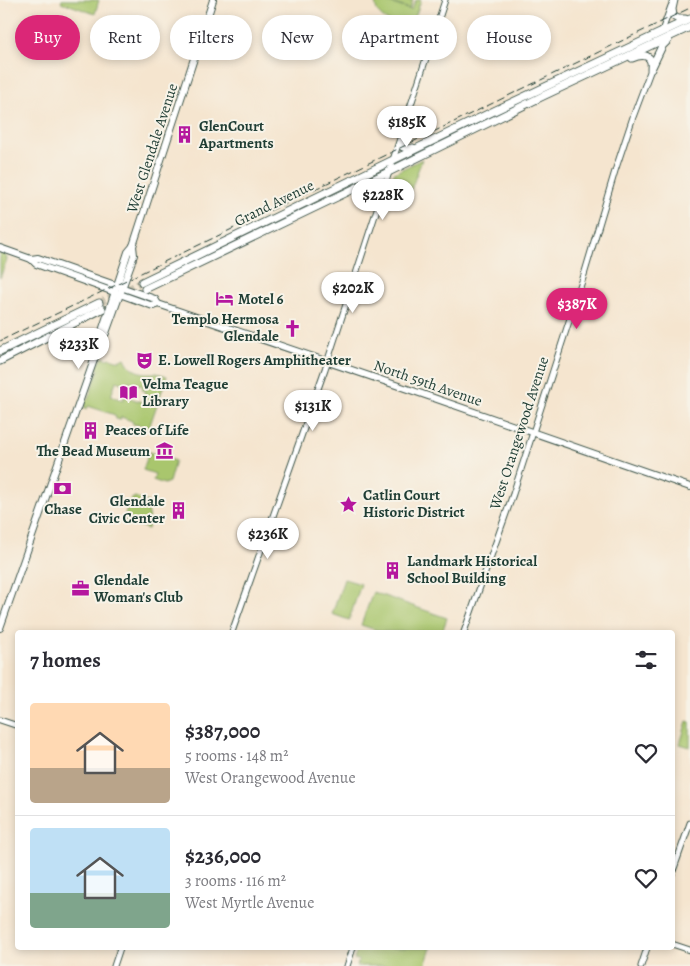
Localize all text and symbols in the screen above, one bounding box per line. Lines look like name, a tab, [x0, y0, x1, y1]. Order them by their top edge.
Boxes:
chip: Buy	[15, 15, 80, 60]
chip: Rent	[90, 15, 160, 60]
chip: Filters	[170, 15, 252, 60]
chip: New	[262, 15, 332, 60]
chip: Apartment	[342, 15, 457, 60]
chip: House	[467, 15, 551, 60]
street label: West Glendale Avenue	[121, 80, 182, 216]
pin: $185K	[372, 106, 442, 148]
text: $185K	[388, 111, 426, 133]
place label: GlenCourt Apartments	[198, 116, 274, 153]
building icon: GlenCourt Apartments	[175, 125, 195, 145]
street label: Grand Avenue	[231, 175, 317, 231]
pin: $228K	[348, 178, 418, 221]
text: $228K	[362, 184, 404, 206]
pin: $202K	[318, 272, 388, 314]
text: $202K	[332, 277, 374, 299]
pin: $387K	[542, 288, 612, 330]
hotel icon: Motel 6	[214, 289, 234, 309]
place label: Motel 6	[238, 289, 284, 309]
text: $387K	[557, 293, 597, 315]
place label: Templo Hermosa Glendale	[172, 309, 280, 346]
church icon: Templo Hermosa Glendale	[283, 318, 303, 338]
pin: $233K	[44, 328, 114, 370]
text: $233K	[59, 333, 99, 355]
theatre icon: E. Lowell Rogers Amphitheater	[134, 350, 154, 370]
place label: E. Lowell Rogers Amphitheater	[158, 350, 351, 370]
street label: West Orangewood Avenue	[484, 354, 553, 513]
street label: North 59th Avenue	[371, 355, 485, 411]
place label: Velma Teague Library	[141, 374, 228, 411]
library icon: Velma Teague Library	[118, 383, 138, 403]
pin: $131K	[278, 390, 348, 432]
text: $131K	[295, 395, 331, 417]
building icon: Peaces of Life	[81, 420, 101, 440]
place label: Peaces of Life	[105, 420, 189, 440]
place label: The Bead Museum	[37, 441, 150, 461]
museum icon: The Bead Museum	[154, 441, 174, 461]
bank icon: Chase	[53, 478, 73, 498]
place label: Catlin Court Historic District	[363, 485, 465, 522]
place label: Glendale Civic Center	[89, 491, 165, 528]
place icon: Catlin Court Historic District	[339, 494, 359, 514]
place label: Chase	[44, 499, 82, 519]
building icon: Glendale Civic Center	[169, 500, 189, 520]
pin: $236K	[233, 518, 303, 560]
text: $236K	[248, 523, 288, 545]
place label: Landmark Historical School Building	[407, 551, 537, 588]
building icon: Landmark Historical School Building	[383, 560, 403, 580]
place label: Glendale Woman's Club	[93, 570, 183, 607]
office icon: Glendale Woman's Club	[70, 579, 90, 599]
text: 7 homes	[30, 646, 101, 674]
icon: filters	[632, 646, 660, 674]
text: $387,000	[185, 717, 260, 745]
icon: home	[70, 723, 130, 783]
icon: heart	[632, 739, 660, 767]
text: 5 rooms · 148 m²	[185, 745, 288, 767]
text: West Orangewood Avenue	[185, 767, 356, 789]
text: $236,000	[185, 842, 261, 870]
icon: home	[70, 848, 130, 908]
icon: heart	[632, 864, 660, 892]
text: 3 rooms · 116 m²	[185, 870, 286, 892]
text: West Myrtle Avenue	[185, 892, 314, 914]

